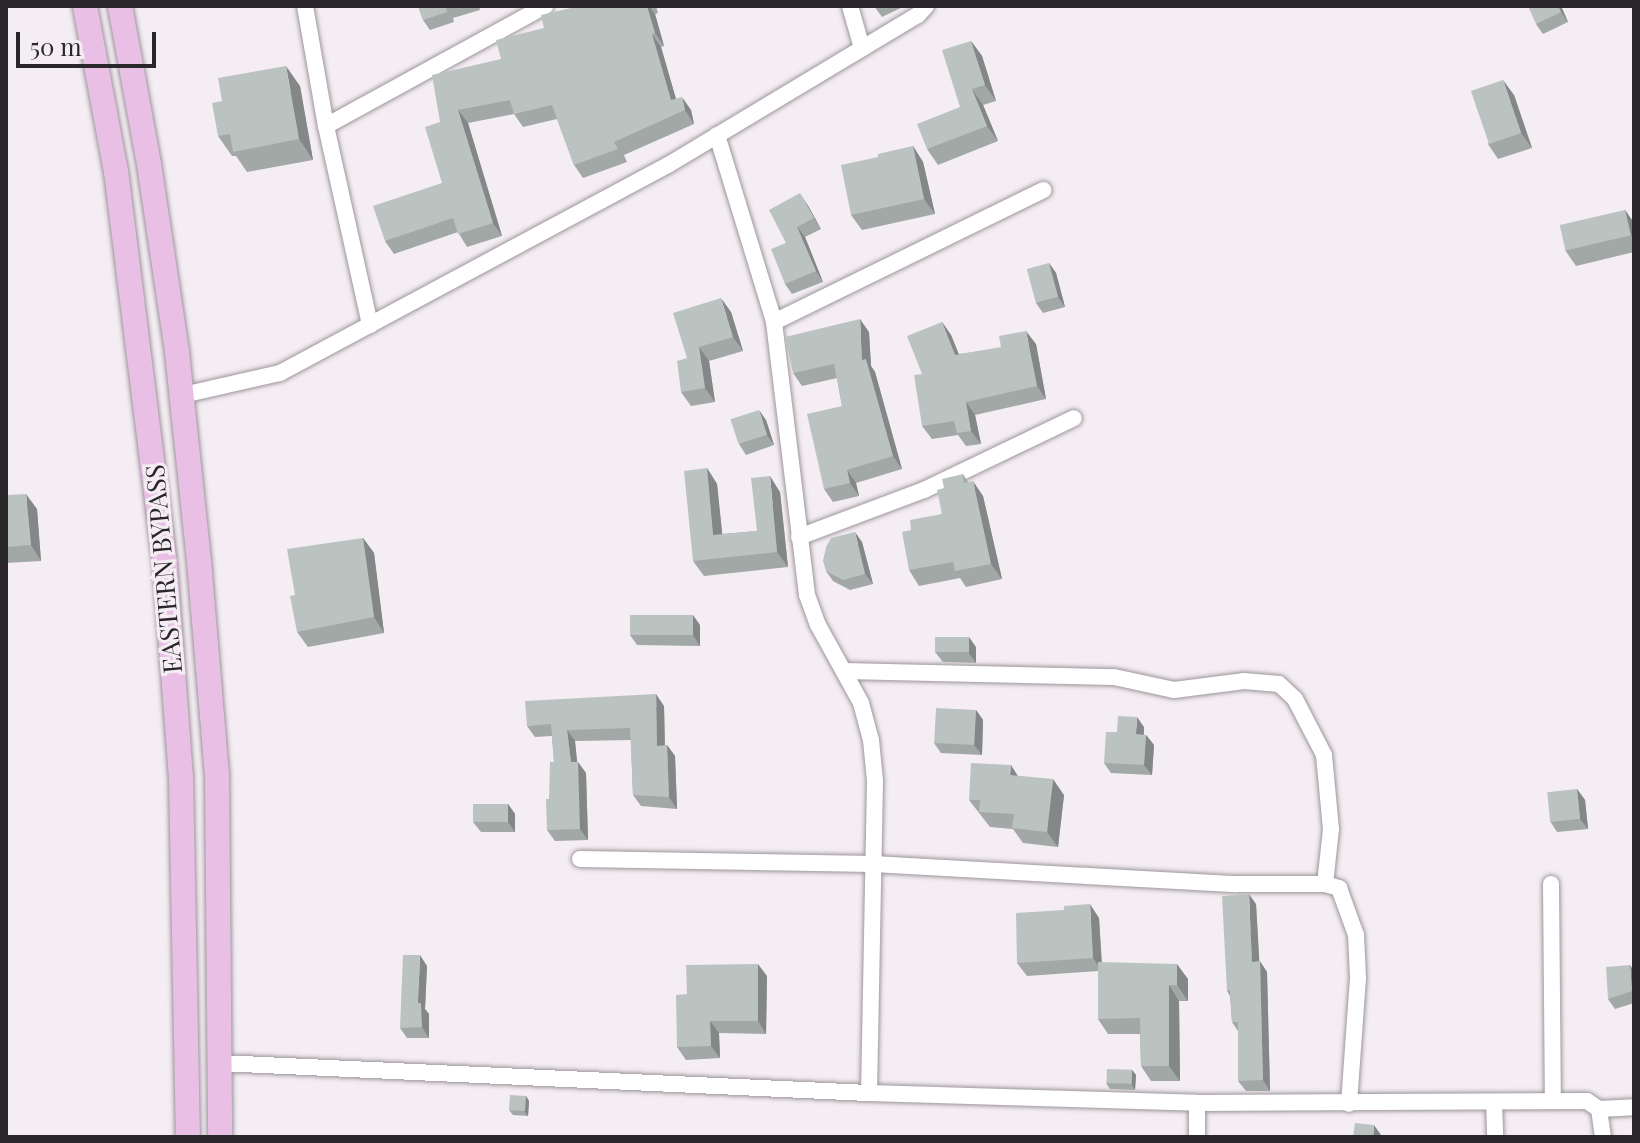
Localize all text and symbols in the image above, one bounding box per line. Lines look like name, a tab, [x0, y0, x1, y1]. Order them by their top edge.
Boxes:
scale bar	[20, 16, 160, 66]
text: 50 m	[30, 30, 82, 62]
street label: EASTERN BYPASS	[138, 463, 188, 675]

